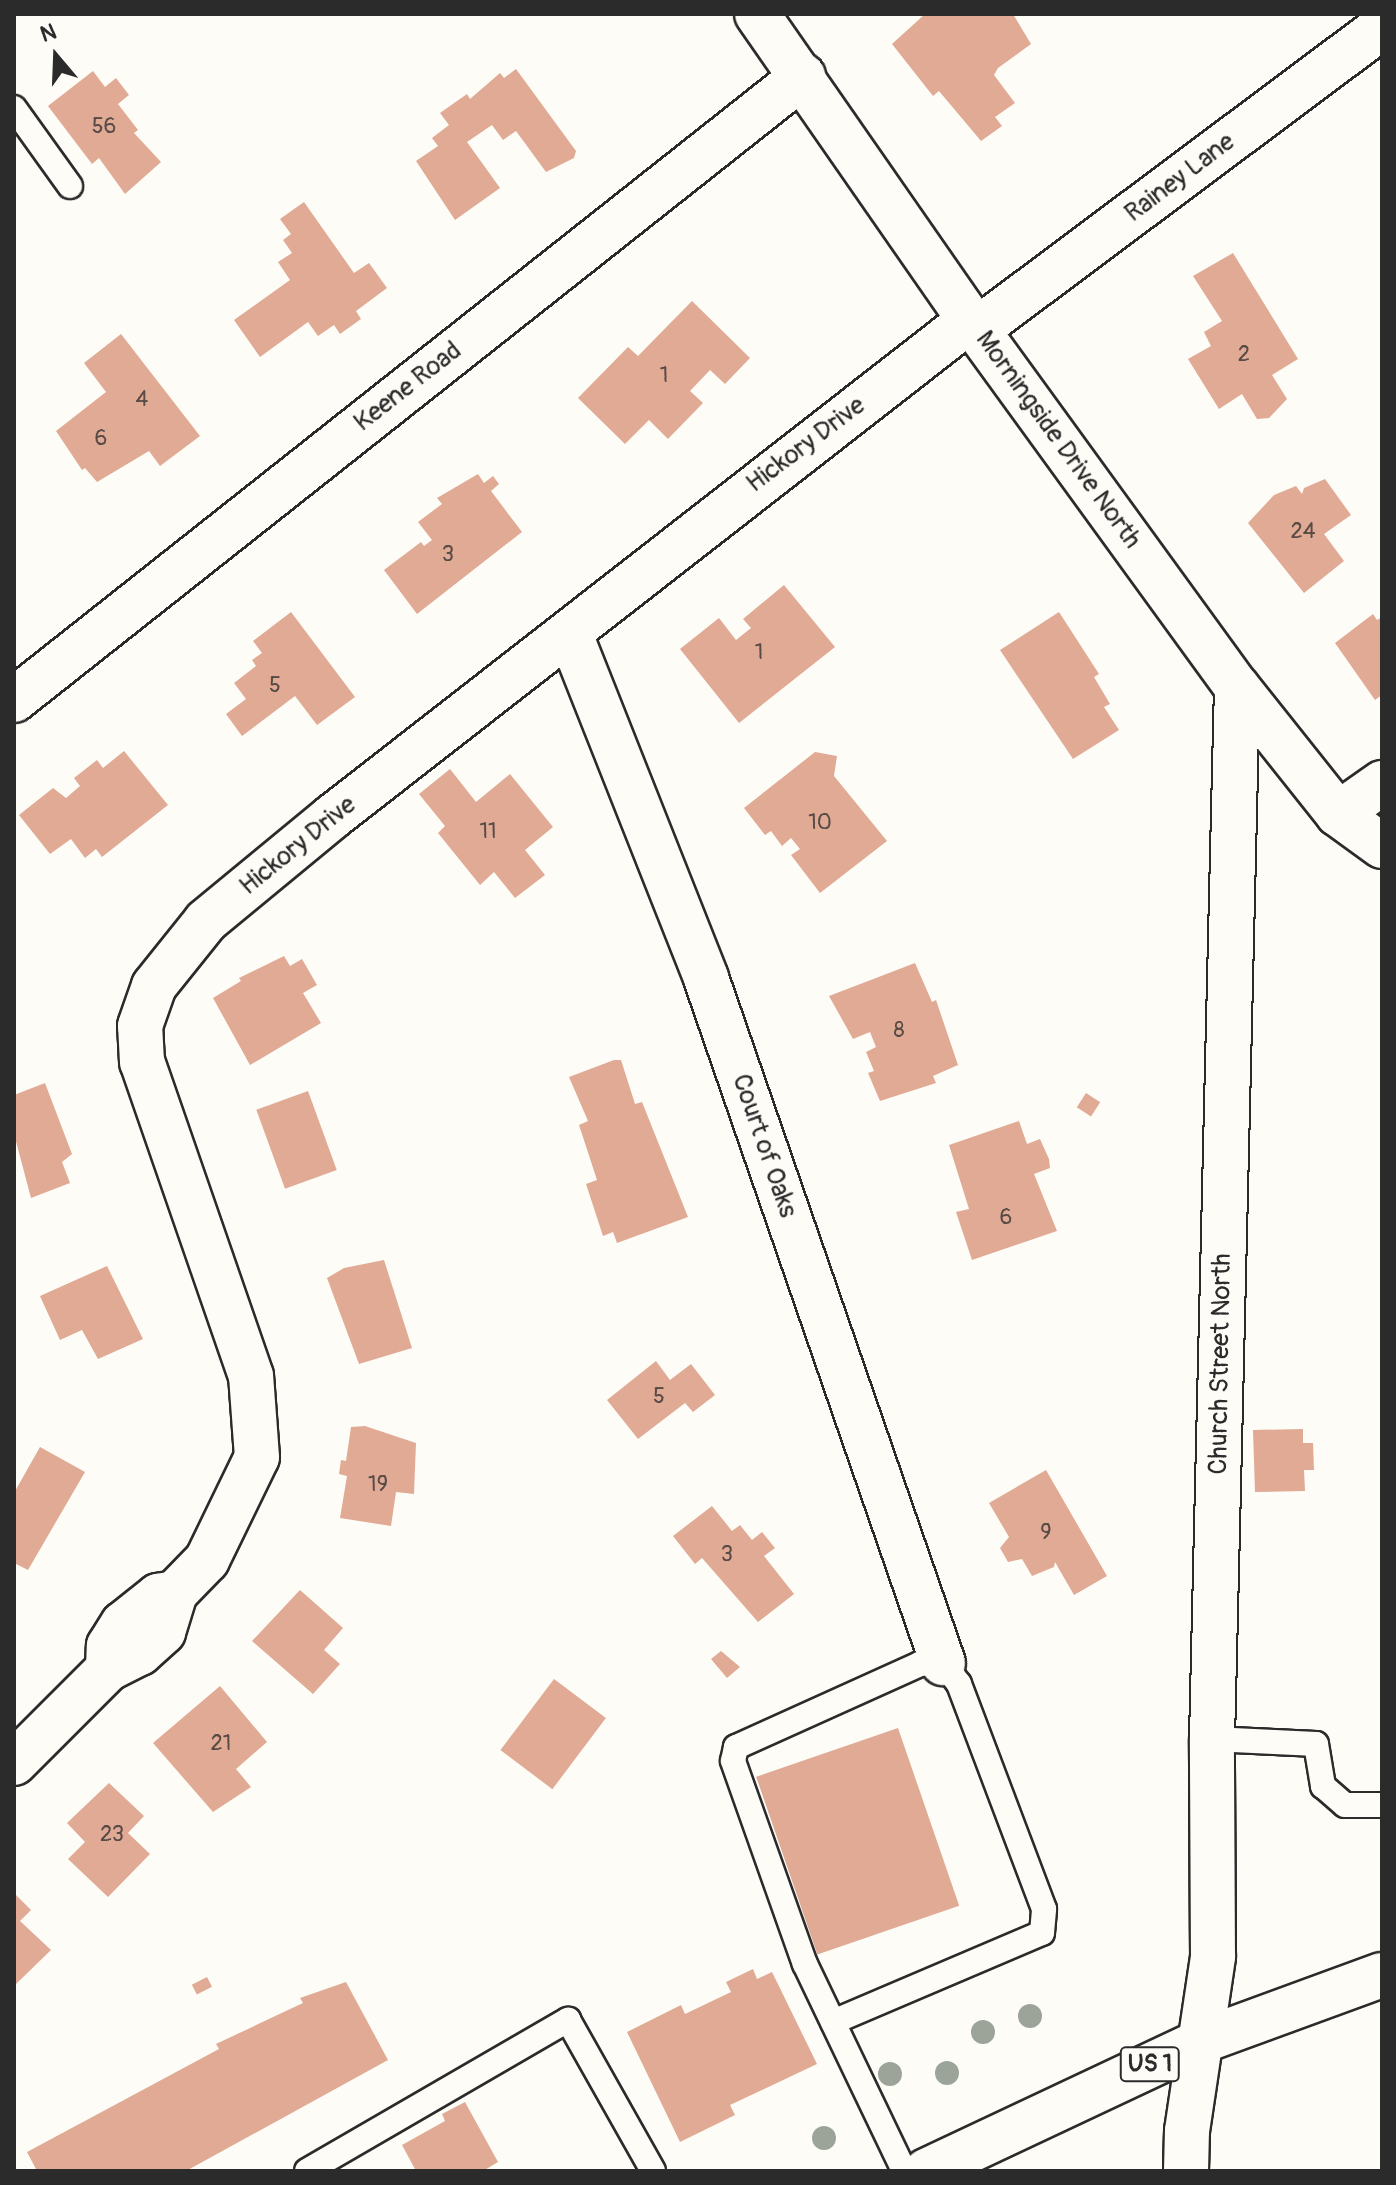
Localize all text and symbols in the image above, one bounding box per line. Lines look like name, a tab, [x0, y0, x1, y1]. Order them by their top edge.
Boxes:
north arrow	[16, 16, 96, 96]
text: N	[37, 18, 60, 49]
house number: 56	[92, 114, 116, 140]
street label: Rainey Lane	[1119, 127, 1241, 229]
street label: Morningside Drive North	[969, 325, 1147, 555]
street label: Keene Road	[348, 335, 468, 439]
house number: 2	[1238, 342, 1250, 368]
house number: 1	[660, 363, 668, 389]
house number: 4	[136, 387, 148, 413]
street label: Hickory Drive	[740, 390, 872, 500]
house number: 6	[95, 426, 107, 452]
house number: 24	[1290, 519, 1316, 545]
house number: 3	[442, 542, 454, 568]
house number: 1	[755, 640, 763, 666]
house number: 5	[269, 673, 281, 699]
street label: Hickory Drive	[234, 790, 362, 902]
house number: 10	[808, 810, 832, 836]
house number: 11	[479, 819, 497, 845]
house number: 8	[893, 1018, 905, 1044]
street label: Court of Oaks	[725, 1070, 803, 1222]
house number: 6	[1000, 1205, 1012, 1231]
street label: Church Street North	[1203, 1253, 1239, 1475]
house number: 5	[653, 1384, 665, 1410]
house number: 19	[368, 1472, 388, 1498]
house number: 9	[1040, 1520, 1052, 1546]
house number: 3	[721, 1542, 733, 1568]
house number: 21	[211, 1731, 231, 1757]
house number: 23	[100, 1822, 124, 1848]
road number: US 1	[1118, 2044, 1182, 2084]

